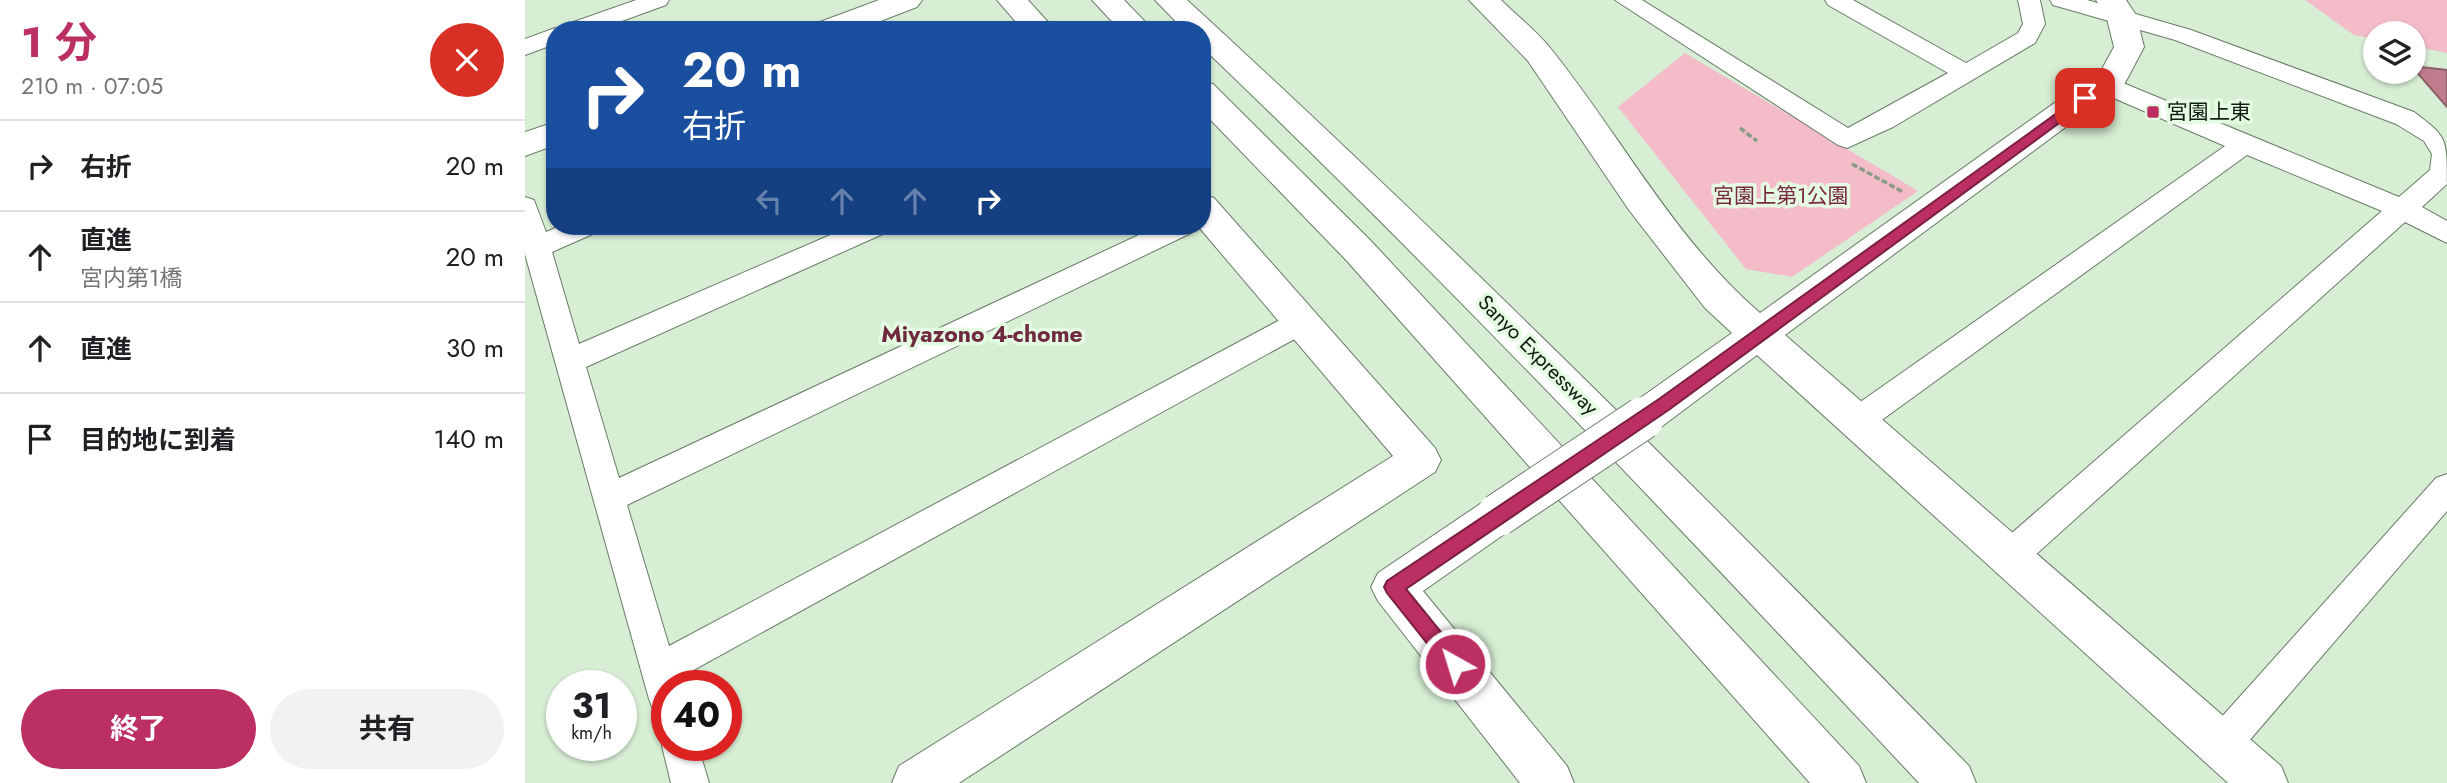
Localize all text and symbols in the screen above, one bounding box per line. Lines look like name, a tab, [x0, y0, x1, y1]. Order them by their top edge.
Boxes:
text: 1 分	[21, 12, 97, 73]
map controls	[2363, 21, 2426, 84]
button: layers	[2363, 21, 2426, 84]
button: close	[430, 23, 504, 97]
text: 20 m	[682, 35, 801, 105]
icon: right	[567, 49, 658, 140]
pin	[2055, 68, 2115, 128]
text: 210 m · 07:05	[21, 69, 163, 103]
icon: arrive	[2066, 79, 2104, 117]
place label: 宮園上東	[2167, 97, 2251, 127]
text: 右折	[682, 103, 746, 149]
marker: 宮園上東	[2145, 104, 2161, 120]
icon: right	[21, 147, 59, 185]
text: 20 m	[446, 147, 504, 185]
text: 右折	[80, 148, 132, 186]
park label: 宮園上第1公園	[1713, 181, 1849, 211]
icon: left	[750, 182, 788, 220]
icon: ahead	[823, 182, 861, 220]
icon: ahead	[896, 182, 934, 220]
icon: right	[969, 182, 1007, 220]
text: 直進	[80, 221, 132, 259]
icon: ahead	[21, 238, 59, 276]
text: 20 m	[446, 238, 504, 276]
text: 宮内第1橋	[80, 261, 182, 295]
street label: Sanyo Expressway	[1471, 288, 1606, 423]
district label: Miyazono 4-chome	[881, 317, 1083, 351]
icon: ahead	[21, 329, 59, 367]
text: 30 m	[446, 329, 504, 367]
text: 直進	[80, 330, 132, 368]
icon: arrive	[21, 420, 59, 458]
text: 140 m	[433, 420, 504, 458]
text: 目的地に到着	[80, 421, 236, 459]
position arrow	[1418, 627, 1492, 701]
speed limit sign: 40	[651, 670, 742, 761]
text: 31	[572, 681, 611, 731]
button: 終了	[21, 689, 256, 769]
button: 共有	[270, 689, 504, 769]
text: km/h	[571, 720, 612, 746]

